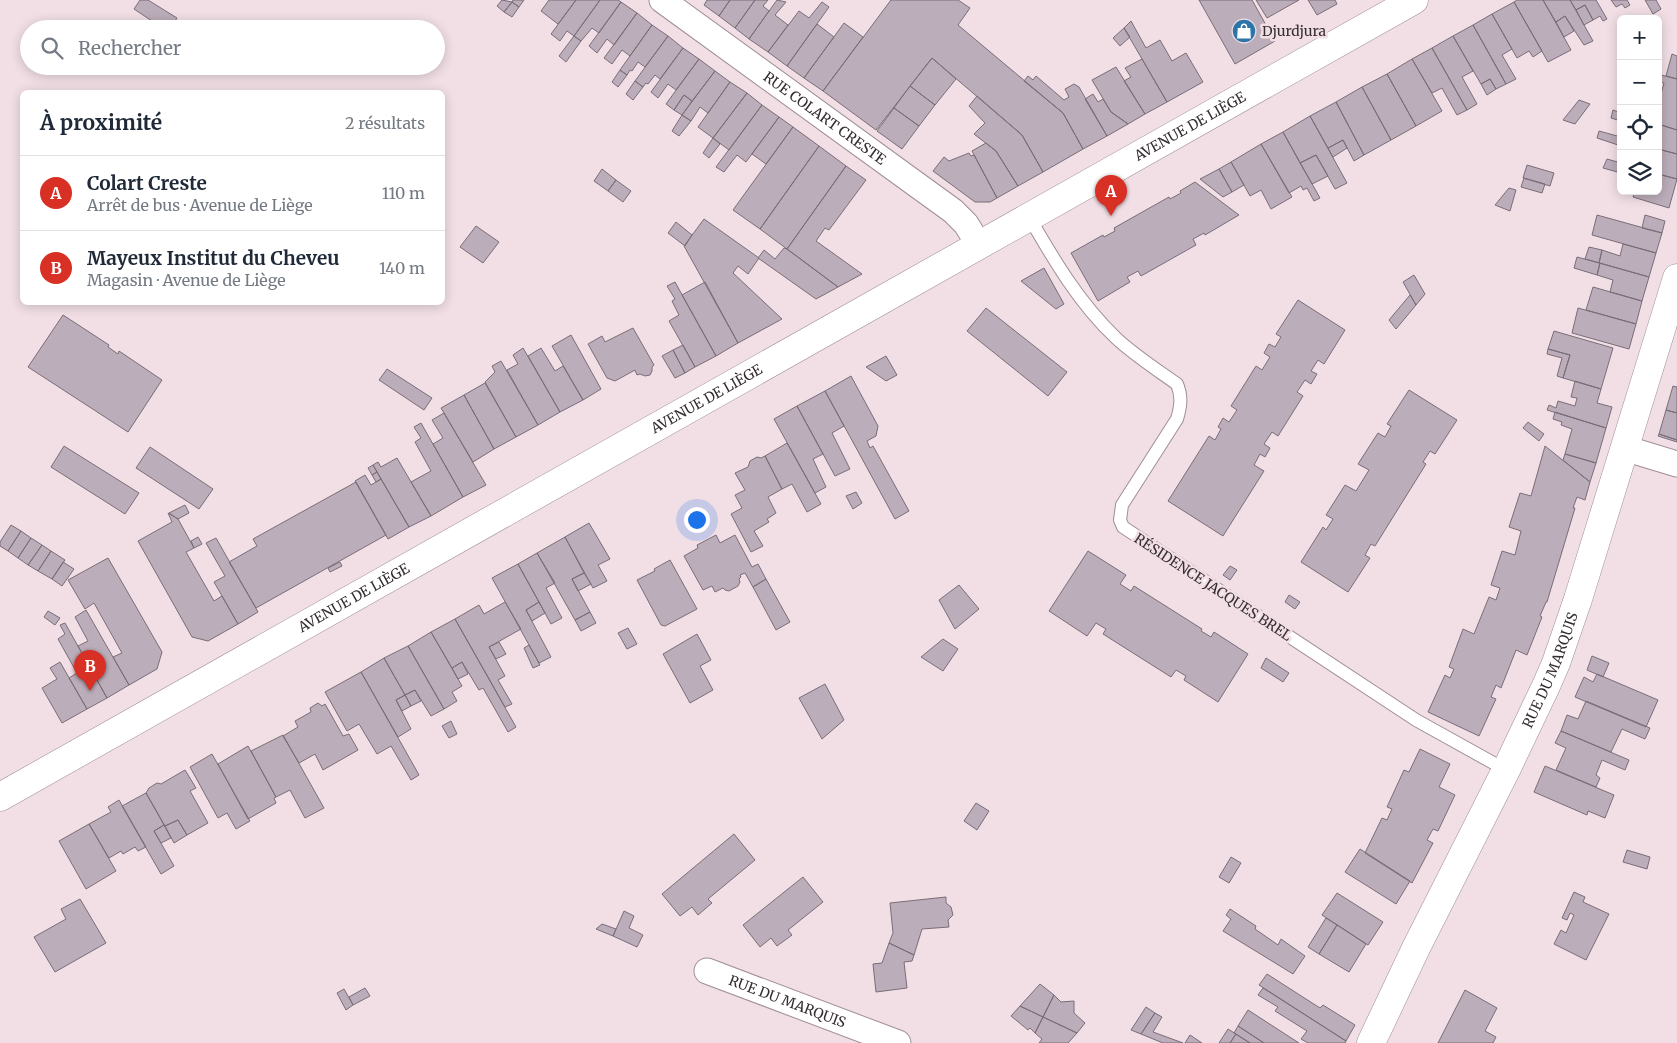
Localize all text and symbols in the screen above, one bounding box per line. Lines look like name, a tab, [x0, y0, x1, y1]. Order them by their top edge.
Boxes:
map controls	[1617, 15, 1662, 195]
button: +	[1617, 15, 1662, 60]
shop icon: Djurdjura	[1231, 18, 1257, 44]
search box	[20, 20, 445, 75]
place label: Djurdjura	[1262, 22, 1327, 40]
icon: search	[38, 34, 66, 62]
text: Rechercher	[78, 36, 181, 60]
button: −	[1617, 60, 1662, 105]
street label: RUE COLART CRESTE	[760, 68, 890, 168]
street label: AVENUE DE LIÈGE	[1130, 88, 1249, 165]
button: locate	[1617, 105, 1662, 150]
text: À proximité	[40, 109, 162, 136]
text: 2 résultats	[345, 113, 425, 133]
button: layers	[1617, 150, 1662, 195]
text: Colart Creste	[87, 171, 207, 195]
pin: A	[1095, 175, 1127, 216]
text: A	[50, 183, 62, 203]
text: 110 m	[382, 183, 425, 203]
text: Arrêt de bus · Avenue de Liège	[87, 195, 313, 215]
text: Mayeux Institut du Cheveu	[87, 246, 339, 270]
text: B	[50, 258, 62, 278]
text: 140 m	[379, 258, 425, 278]
text: Magasin · Avenue de Liège	[87, 270, 286, 290]
street label: AVENUE DE LIÈGE	[647, 360, 765, 438]
your location	[684, 507, 710, 533]
street label: RÉSIDENCE JACQUES BREL	[1131, 529, 1296, 645]
street label: AVENUE DE LIÈGE	[294, 559, 413, 637]
street label: RUE DU MARQUIS	[1518, 610, 1582, 731]
pin: B	[74, 650, 106, 691]
street label: RUE DU MARQUIS	[726, 971, 848, 1032]

